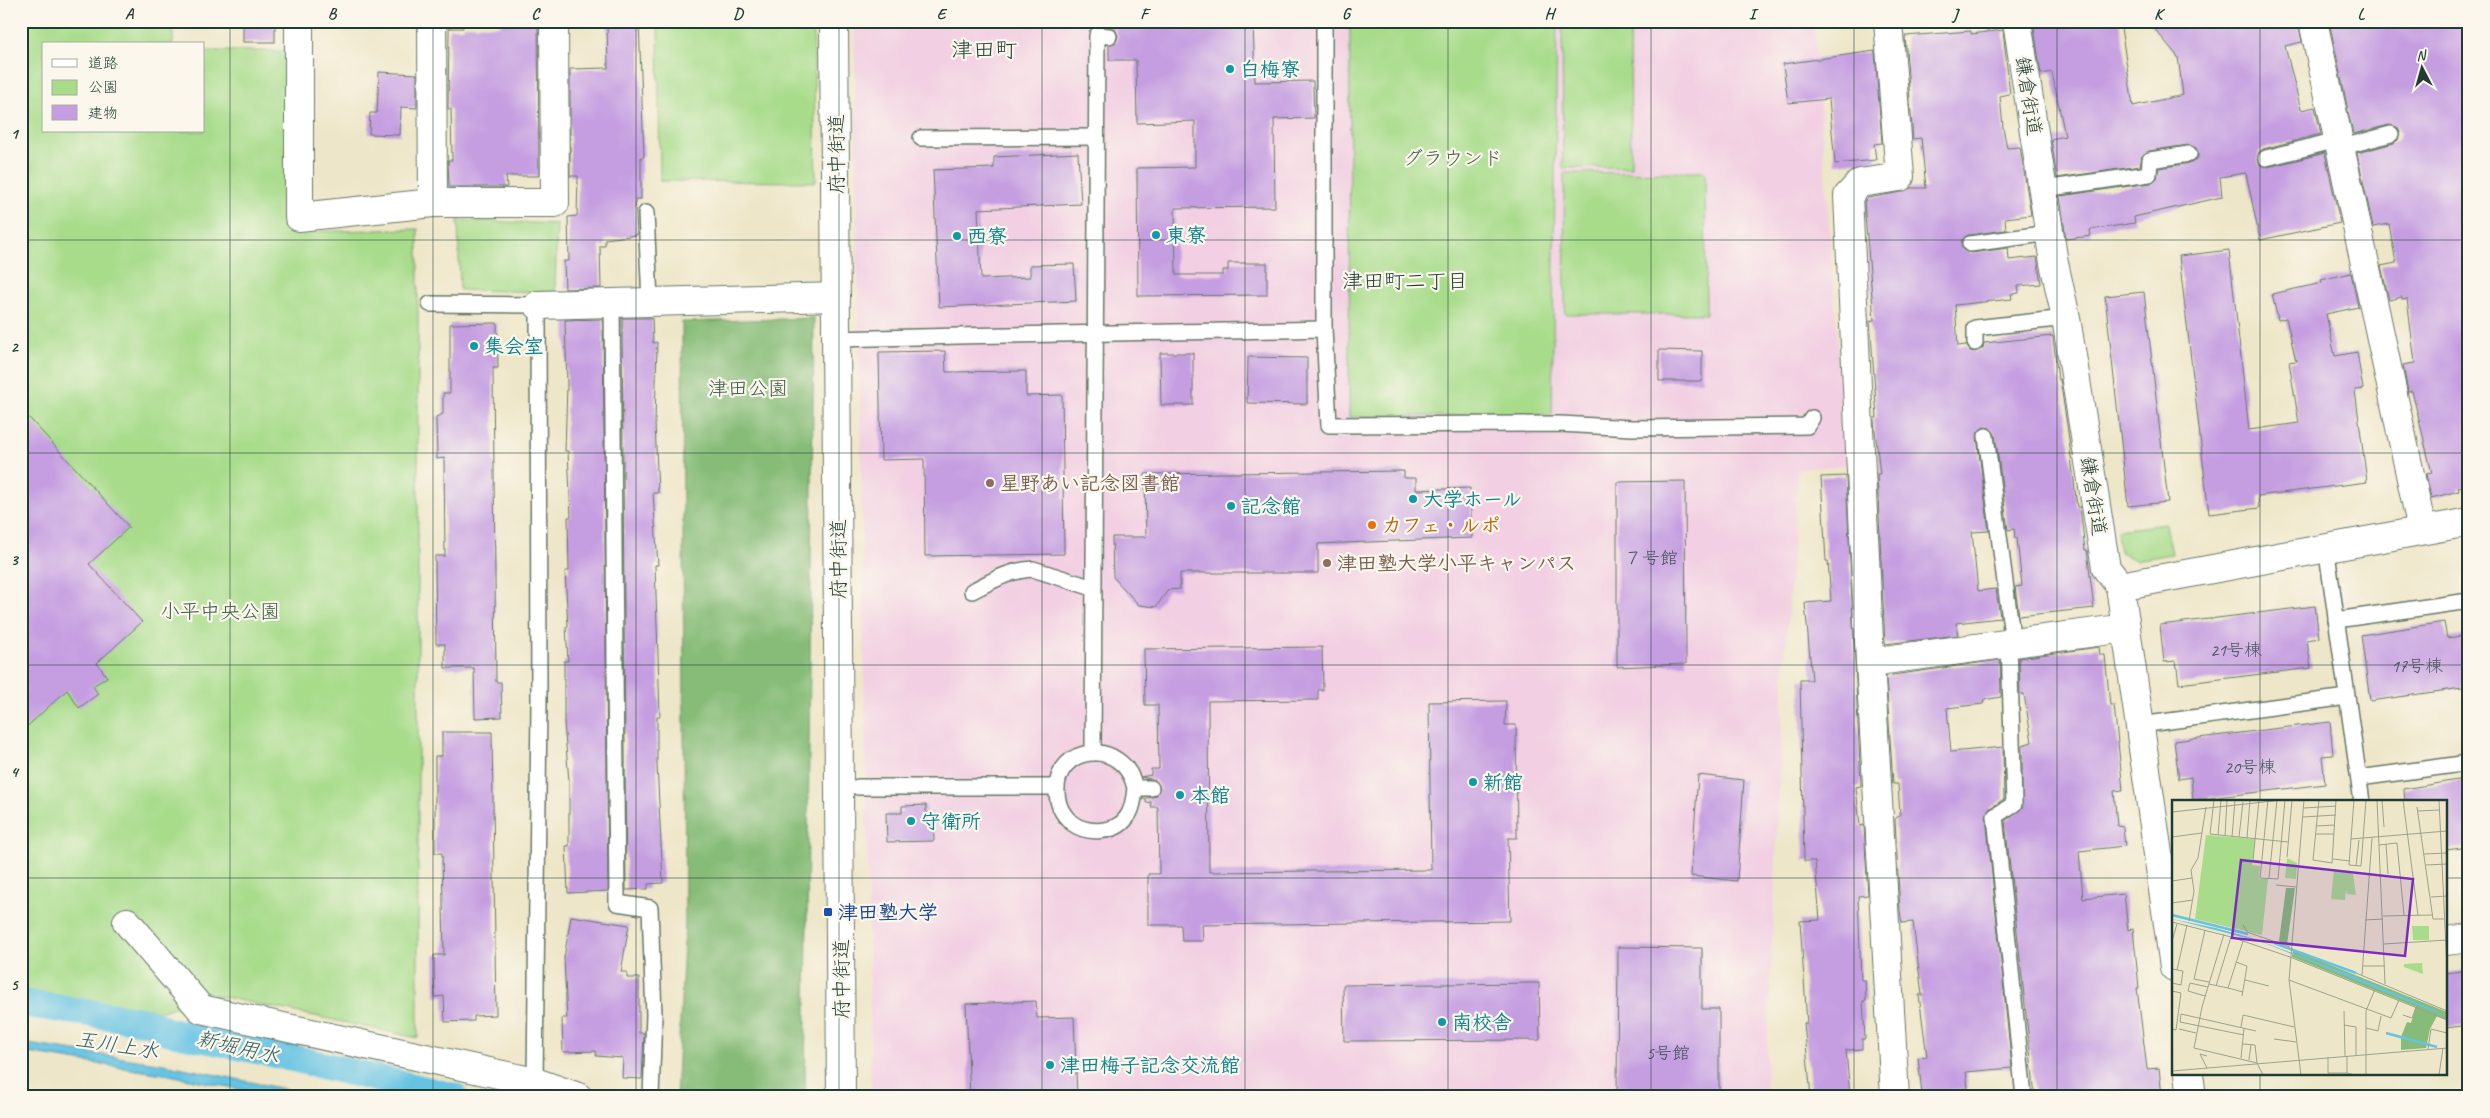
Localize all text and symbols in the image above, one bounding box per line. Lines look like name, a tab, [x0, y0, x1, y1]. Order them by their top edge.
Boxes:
text: A	[125, 4, 135, 24]
text: B	[328, 4, 338, 24]
text: C	[531, 4, 541, 24]
text: D	[733, 4, 744, 24]
text: E	[937, 4, 948, 24]
text: F	[1140, 4, 1151, 24]
text: G	[1342, 4, 1352, 24]
text: H	[1544, 4, 1556, 24]
text: I	[1749, 4, 1759, 24]
text: J	[1951, 4, 1960, 24]
text: K	[2154, 4, 2166, 24]
text: L	[2358, 4, 2366, 24]
district label: 津田町	[951, 36, 1017, 64]
legend	[42, 42, 205, 132]
north arrow	[2398, 42, 2448, 92]
text: N	[2415, 46, 2428, 64]
text: 道路	[88, 54, 118, 73]
street label: 鎌倉街道	[2010, 55, 2047, 138]
place label: 白梅寮	[1240, 57, 1300, 82]
marker: 白梅寮	[1224, 63, 1236, 75]
text: 公園	[88, 78, 118, 97]
text: 建物	[88, 104, 118, 123]
street label: 府中街道	[824, 114, 849, 194]
text: 1	[10, 124, 19, 144]
park label: グラウンド	[1403, 146, 1503, 171]
place label: 東寮	[1166, 223, 1206, 248]
place label: 西寮	[967, 224, 1007, 249]
marker: 東寮	[1150, 229, 1162, 241]
marker: 西寮	[951, 230, 963, 242]
district label: 津田町二丁目	[1342, 268, 1468, 294]
place label: 集会室	[484, 334, 544, 359]
text: 2	[10, 337, 19, 357]
marker: 集会室	[468, 340, 480, 352]
park label: 津田公園	[708, 376, 788, 401]
street label: 鎌倉街道	[2075, 455, 2112, 538]
place label: 星野あい記念図書館	[1000, 471, 1180, 496]
marker: 星野あい記念図書館	[984, 477, 996, 489]
place label: 大学ホール	[1423, 487, 1522, 512]
marker: 大学ホール	[1407, 493, 1419, 505]
place label: 記念館	[1241, 494, 1301, 519]
marker: 記念館	[1225, 500, 1237, 512]
place label: カフェ・ルポ	[1382, 513, 1500, 538]
street label: 府中街道	[826, 519, 851, 599]
marker: カフェ・ルポ	[1366, 519, 1378, 531]
house number: ７号館	[1624, 547, 1678, 569]
text: 3	[10, 550, 19, 570]
place label: 津田塾大学小平キャンパス	[1337, 551, 1576, 576]
marker: 津田塾大学小平キャンパス	[1321, 557, 1333, 569]
park label: 小平中央公園	[160, 599, 280, 624]
house number: 21号棟	[2210, 639, 2262, 661]
house number: 17号棟	[2391, 655, 2443, 677]
house number: 20号棟	[2224, 756, 2276, 778]
text: 4	[10, 762, 19, 782]
place label: 新館	[1483, 770, 1523, 795]
marker: 新館	[1467, 776, 1479, 788]
place label: 本館	[1190, 783, 1230, 808]
marker: 本館	[1174, 789, 1186, 801]
inset map	[2172, 800, 2448, 1076]
place label: 守衛所	[921, 809, 981, 834]
marker: 守衛所	[905, 815, 917, 827]
place label: 津田塾大学	[838, 900, 938, 925]
marker: 津田塾大学	[822, 906, 834, 918]
street label: 府中街道	[829, 939, 854, 1019]
text: 5	[11, 975, 20, 995]
place label: 南校舎	[1452, 1010, 1512, 1035]
marker: 南校舎	[1436, 1016, 1448, 1028]
water label: 新堀用水	[194, 1025, 282, 1069]
water label: 玉川上水	[73, 1026, 161, 1064]
house number: 5号館	[1646, 1042, 1690, 1064]
place label: 津田梅子記念交流館	[1060, 1053, 1240, 1078]
marker: 津田梅子記念交流館	[1044, 1059, 1056, 1071]

